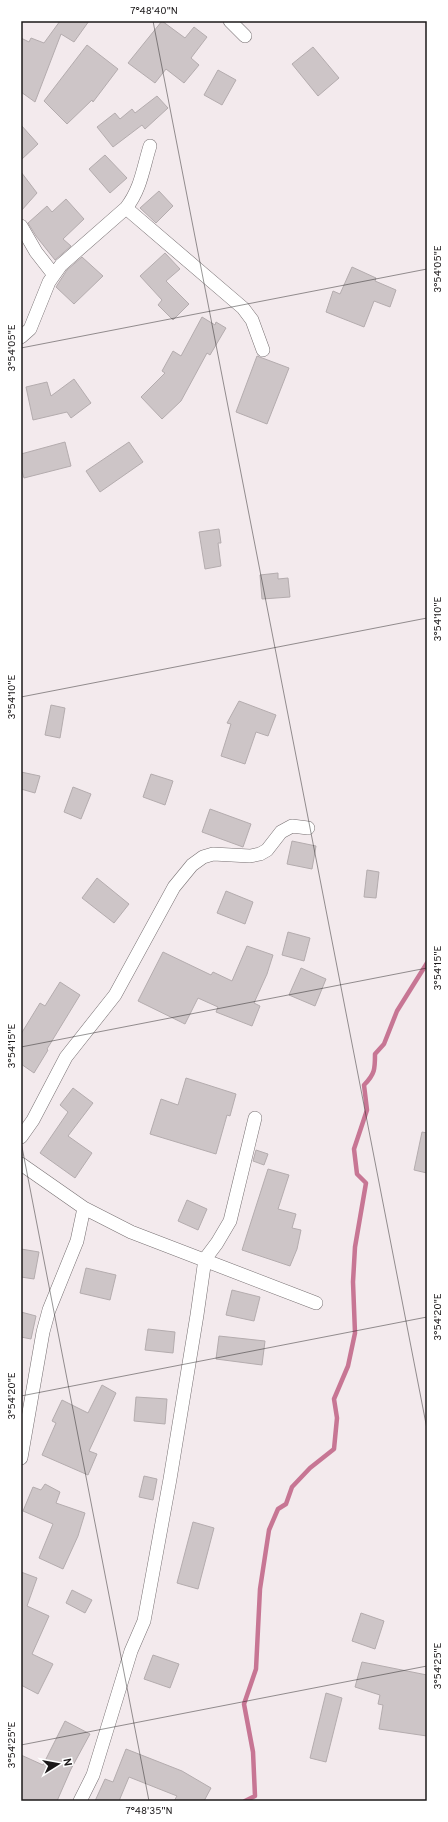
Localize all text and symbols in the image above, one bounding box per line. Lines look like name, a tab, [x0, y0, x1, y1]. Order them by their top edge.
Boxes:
text: 7°48'40"N	[130, 5, 178, 18]
text: 3°54'05"E	[432, 245, 445, 293]
text: 3°54'05"E	[6, 324, 19, 372]
text: 3°54'10"E	[432, 596, 445, 642]
text: 3°54'10"E	[6, 674, 19, 720]
text: 3°54'15"E	[432, 946, 445, 990]
text: 3°54'15"E	[6, 1024, 19, 1068]
text: 3°54'20"E	[432, 1293, 445, 1341]
text: 3°54'20"E	[6, 1372, 19, 1420]
text: 3°54'25"E	[432, 1642, 445, 1690]
text: 3°54'25"E	[6, 1721, 19, 1769]
north arrow	[38, 1744, 78, 1784]
text: N	[59, 1757, 74, 1767]
text: 7°48'35"N	[125, 1805, 173, 1818]

